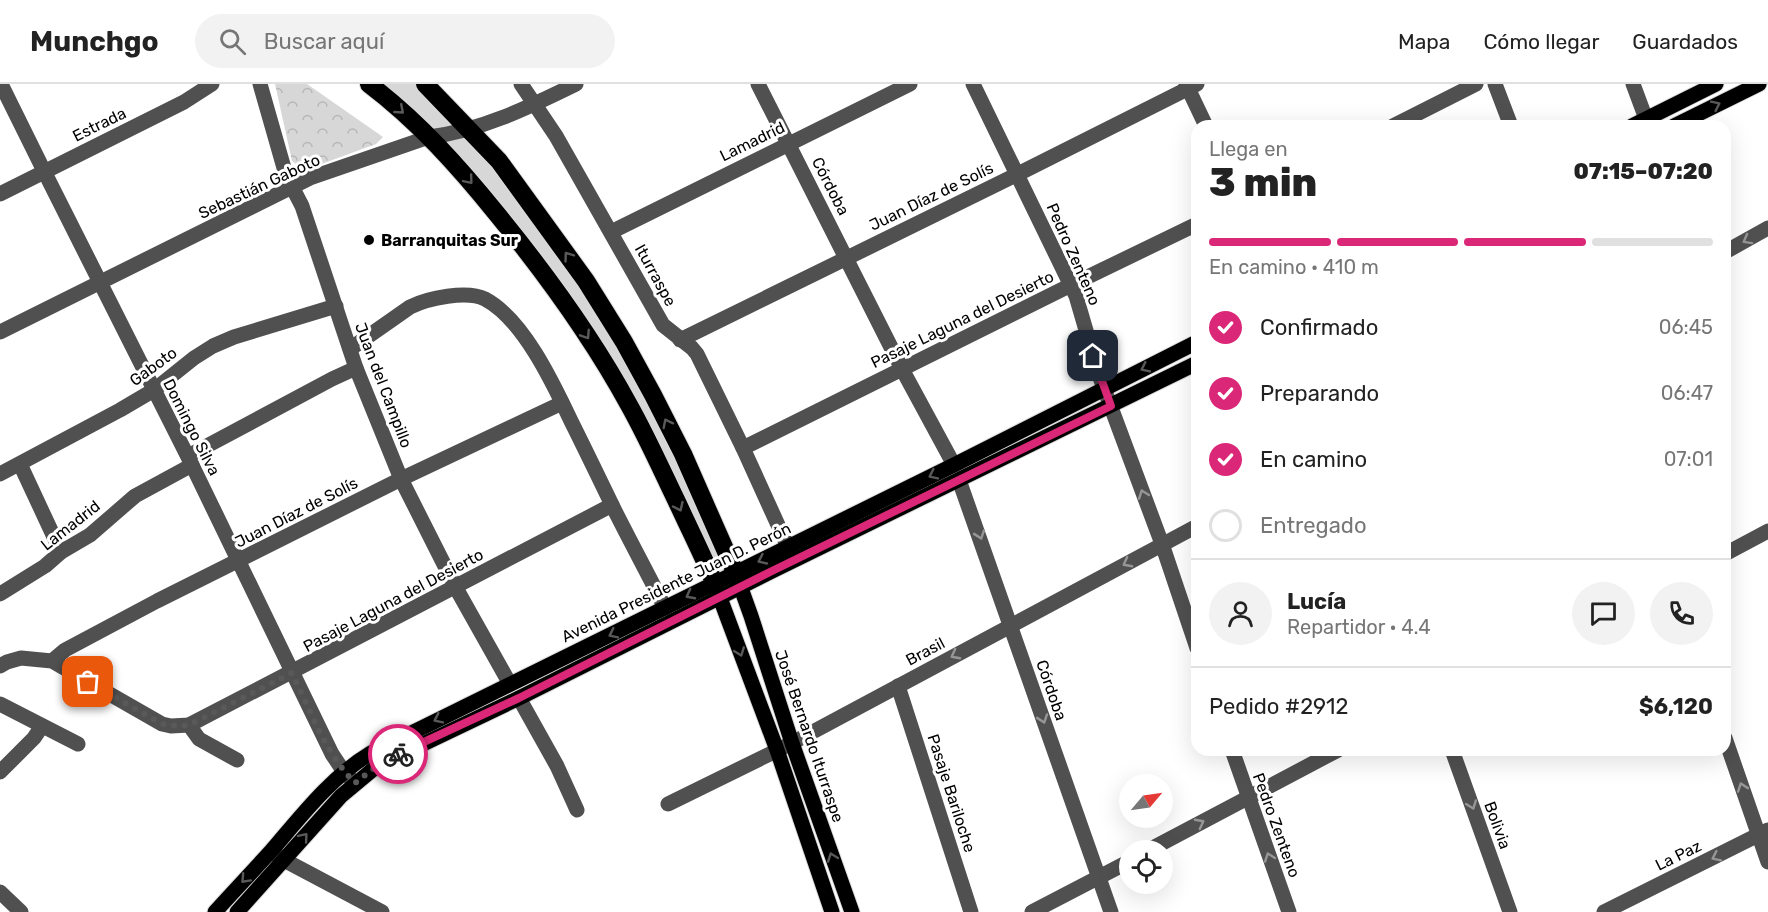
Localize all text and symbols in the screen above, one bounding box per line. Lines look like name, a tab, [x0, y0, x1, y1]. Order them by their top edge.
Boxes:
search box	[195, 14, 615, 68]
text: Munchgo	[30, 25, 159, 58]
icon: search	[216, 25, 249, 58]
text: Buscar aquí	[264, 28, 384, 55]
text: Mapa	[1398, 29, 1450, 54]
text: Cómo llegar	[1483, 29, 1599, 54]
text: Guardados	[1632, 29, 1738, 54]
one-way arrow	[1710, 101, 1721, 112]
street label: Estrada	[69, 103, 129, 146]
one-way arrow	[393, 103, 404, 114]
street label: Lamadrid	[717, 118, 788, 165]
text: Llega en	[1209, 137, 1288, 161]
street label: Sebastián Gaboto	[195, 150, 323, 223]
street label: Córdoba	[808, 154, 853, 219]
street label: Juan Díaz de Solís	[866, 158, 996, 235]
text: 07:15–07:20	[1573, 158, 1713, 185]
text: 3 min	[1209, 160, 1317, 206]
one-way arrow	[462, 173, 473, 184]
street label: Pedro Zenteno	[1043, 200, 1105, 308]
place label: Barranquitas Sur	[381, 231, 519, 250]
marker: Barranquitas Sur	[362, 233, 376, 247]
one-way arrow	[1742, 233, 1753, 244]
street label: Iturraspe	[631, 241, 680, 310]
one-way arrow	[564, 251, 575, 262]
text: En camino · 410 m	[1209, 255, 1379, 279]
street label: Pasaje Laguna del Desierto	[868, 267, 1057, 372]
icon: check	[1209, 311, 1242, 344]
text: Confirmado	[1260, 314, 1378, 341]
text: 06:45	[1659, 315, 1713, 339]
street label: Juan del Campillo	[351, 320, 416, 450]
one-way arrow	[579, 329, 590, 340]
pin	[1067, 330, 1118, 381]
icon: home	[1076, 339, 1109, 372]
street label: Gaboto	[126, 343, 181, 390]
one-way arrow	[1140, 361, 1151, 372]
street label: Domingo Silva	[159, 376, 224, 479]
icon: check	[1209, 377, 1242, 410]
text: Preparando	[1260, 380, 1379, 407]
text: 06:47	[1661, 381, 1713, 405]
one-way arrow	[663, 418, 675, 429]
icon: check	[1209, 443, 1242, 476]
text: En camino	[1260, 446, 1367, 473]
text: 07:01	[1664, 447, 1713, 471]
one-way arrow	[929, 468, 940, 479]
street label: Juan Díaz de Solís	[232, 473, 361, 552]
one-way arrow	[1138, 489, 1151, 500]
street label: Lamadrid	[37, 496, 104, 554]
one-way arrow	[672, 500, 684, 511]
text: Entregado	[1260, 512, 1367, 539]
street label: Avenida Presidente Juan D. Perón	[558, 519, 794, 646]
one-way arrow	[972, 529, 985, 540]
street label: Pasaje Laguna del Desierto	[300, 545, 487, 656]
one-way arrow	[757, 552, 768, 564]
one-way arrow	[1123, 556, 1133, 567]
button: person	[1209, 582, 1272, 645]
button: chat	[1572, 582, 1635, 645]
button: phone	[1650, 582, 1713, 645]
one-way arrow	[685, 588, 696, 599]
text: Lucía	[1287, 588, 1346, 615]
text: Repartidor · 4.4	[1287, 615, 1431, 639]
one-way arrow	[608, 626, 619, 638]
street label: Brasil	[903, 633, 948, 670]
one-way arrow	[733, 646, 746, 657]
street label: José Bernardo Iturraspe	[771, 648, 848, 825]
one-way arrow	[951, 648, 961, 659]
pin	[62, 656, 113, 707]
street label: Córdoba	[1032, 657, 1071, 723]
icon: bag	[71, 665, 104, 698]
text: Pedido #2912	[1209, 693, 1348, 720]
text: $6,120	[1639, 693, 1713, 720]
one-way arrow	[433, 712, 444, 724]
one-way arrow	[1036, 714, 1049, 724]
courier	[368, 724, 428, 784]
street label: Pasaje Bariloche	[923, 732, 980, 855]
icon: bike	[382, 738, 415, 771]
street label: Pedro Zenteno	[1249, 770, 1304, 880]
north arrow	[1119, 774, 1173, 828]
map controls	[1119, 774, 1173, 894]
one-way arrow	[1736, 782, 1749, 793]
one-way arrow	[1464, 799, 1477, 810]
street label: Bolivia	[1480, 799, 1515, 852]
one-way arrow	[1194, 819, 1205, 830]
one-way arrow	[296, 833, 307, 844]
street label: La Paz	[1652, 836, 1704, 875]
button: locate	[1119, 840, 1173, 894]
one-way arrow	[1711, 849, 1722, 861]
one-way arrow	[827, 852, 840, 863]
one-way arrow	[1264, 852, 1277, 863]
one-way arrow	[241, 872, 252, 883]

